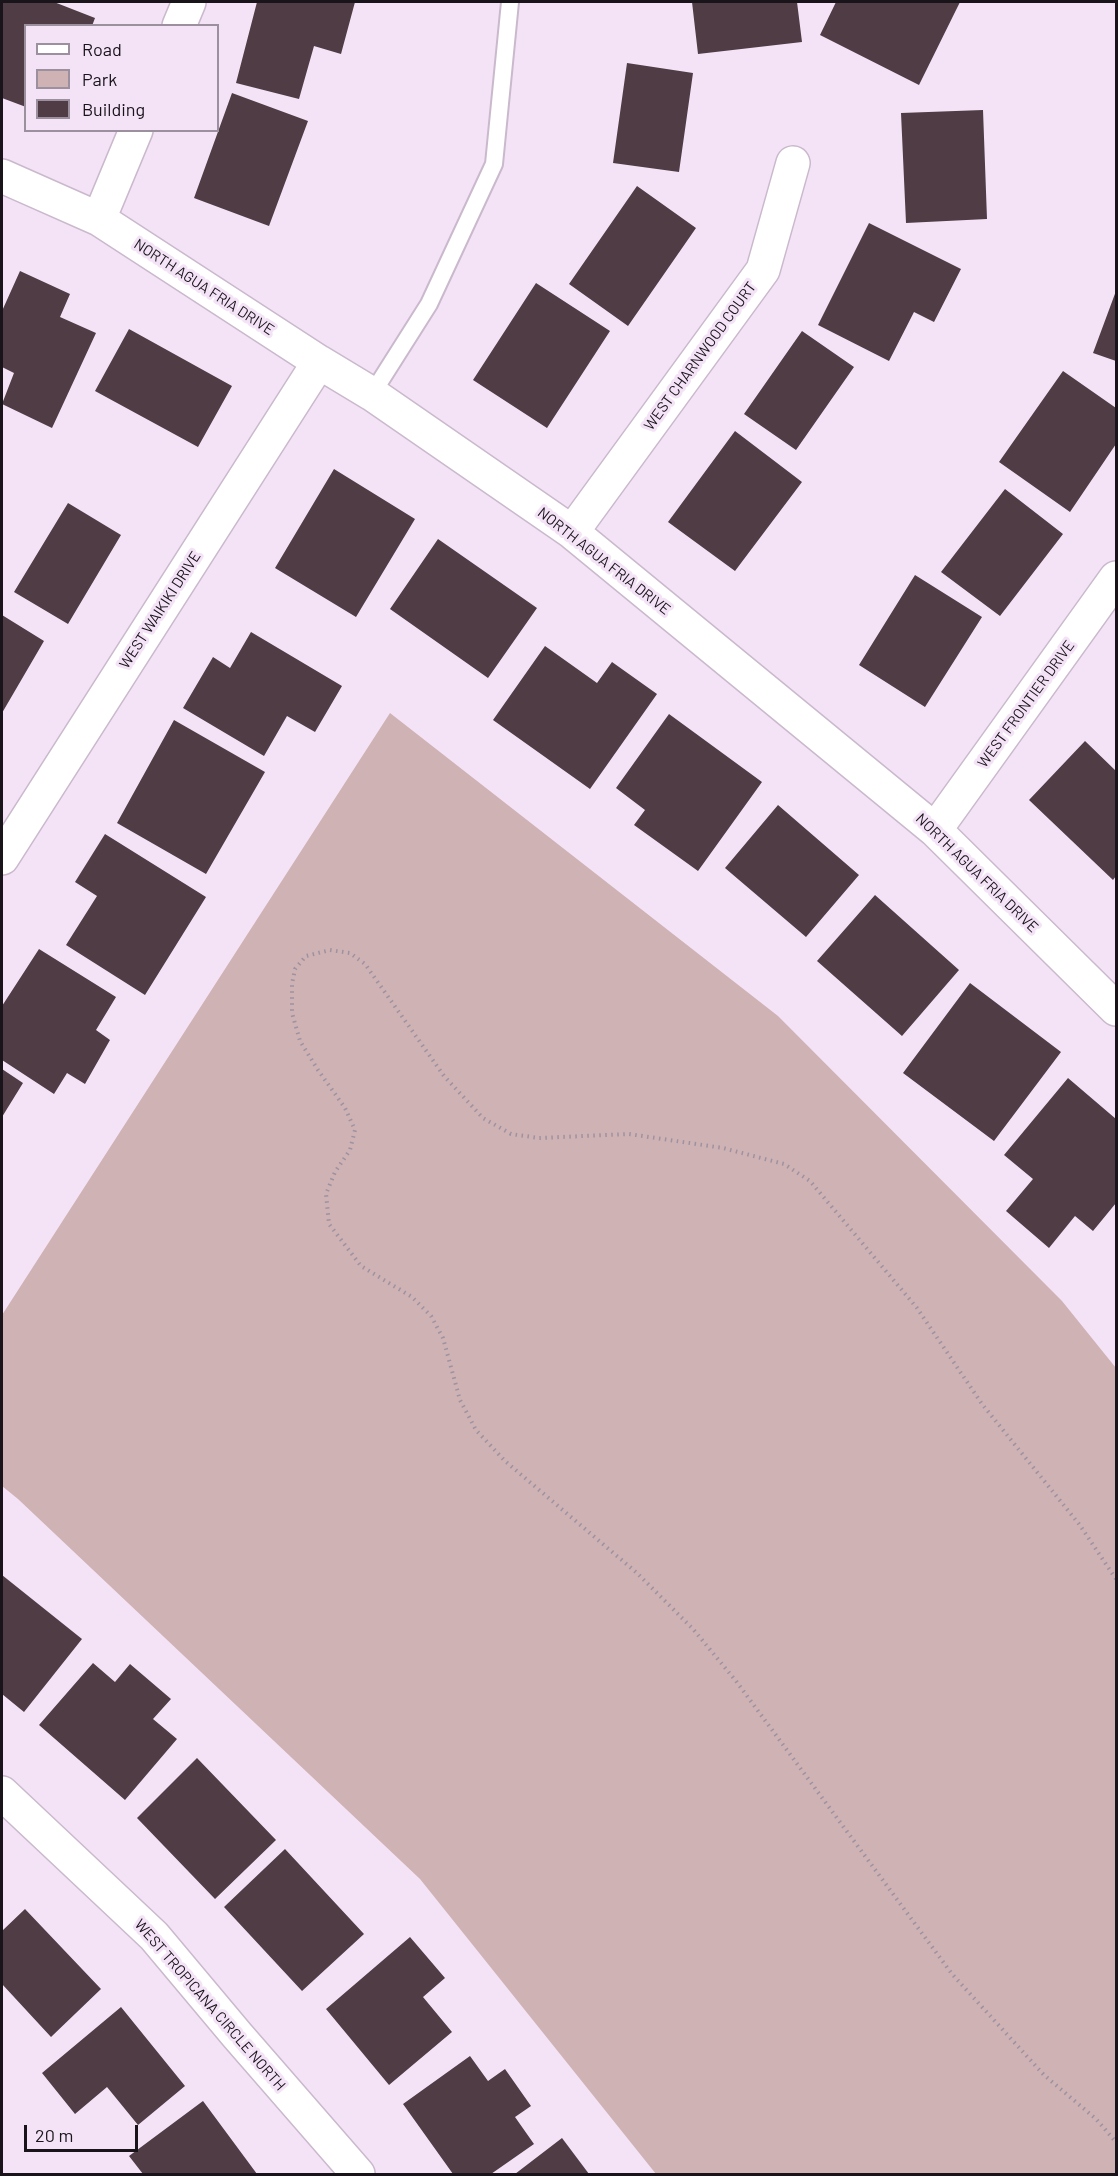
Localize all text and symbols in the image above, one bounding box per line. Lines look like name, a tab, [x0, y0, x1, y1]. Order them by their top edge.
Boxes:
legend	[24, 24, 219, 132]
text: Road	[82, 38, 122, 60]
text: Park	[82, 68, 117, 90]
text: Building	[82, 98, 145, 120]
street label: NORTH AGUA FRIA DRIVE	[131, 235, 277, 339]
street label: WEST CHARNWOOD COURT	[640, 278, 760, 434]
street label: NORTH AGUA FRIA DRIVE	[534, 504, 674, 618]
street label: WEST WAIKIKI DRIVE	[115, 548, 205, 672]
street label: WEST FRONTIER DRIVE	[974, 637, 1078, 771]
street label: NORTH AGUA FRIA DRIVE	[912, 810, 1042, 936]
street label: WEST TROPICANA CIRCLE NORTH	[131, 1916, 289, 2094]
scale bar	[27, 2113, 141, 2151]
text: 20 m	[35, 2124, 73, 2146]

